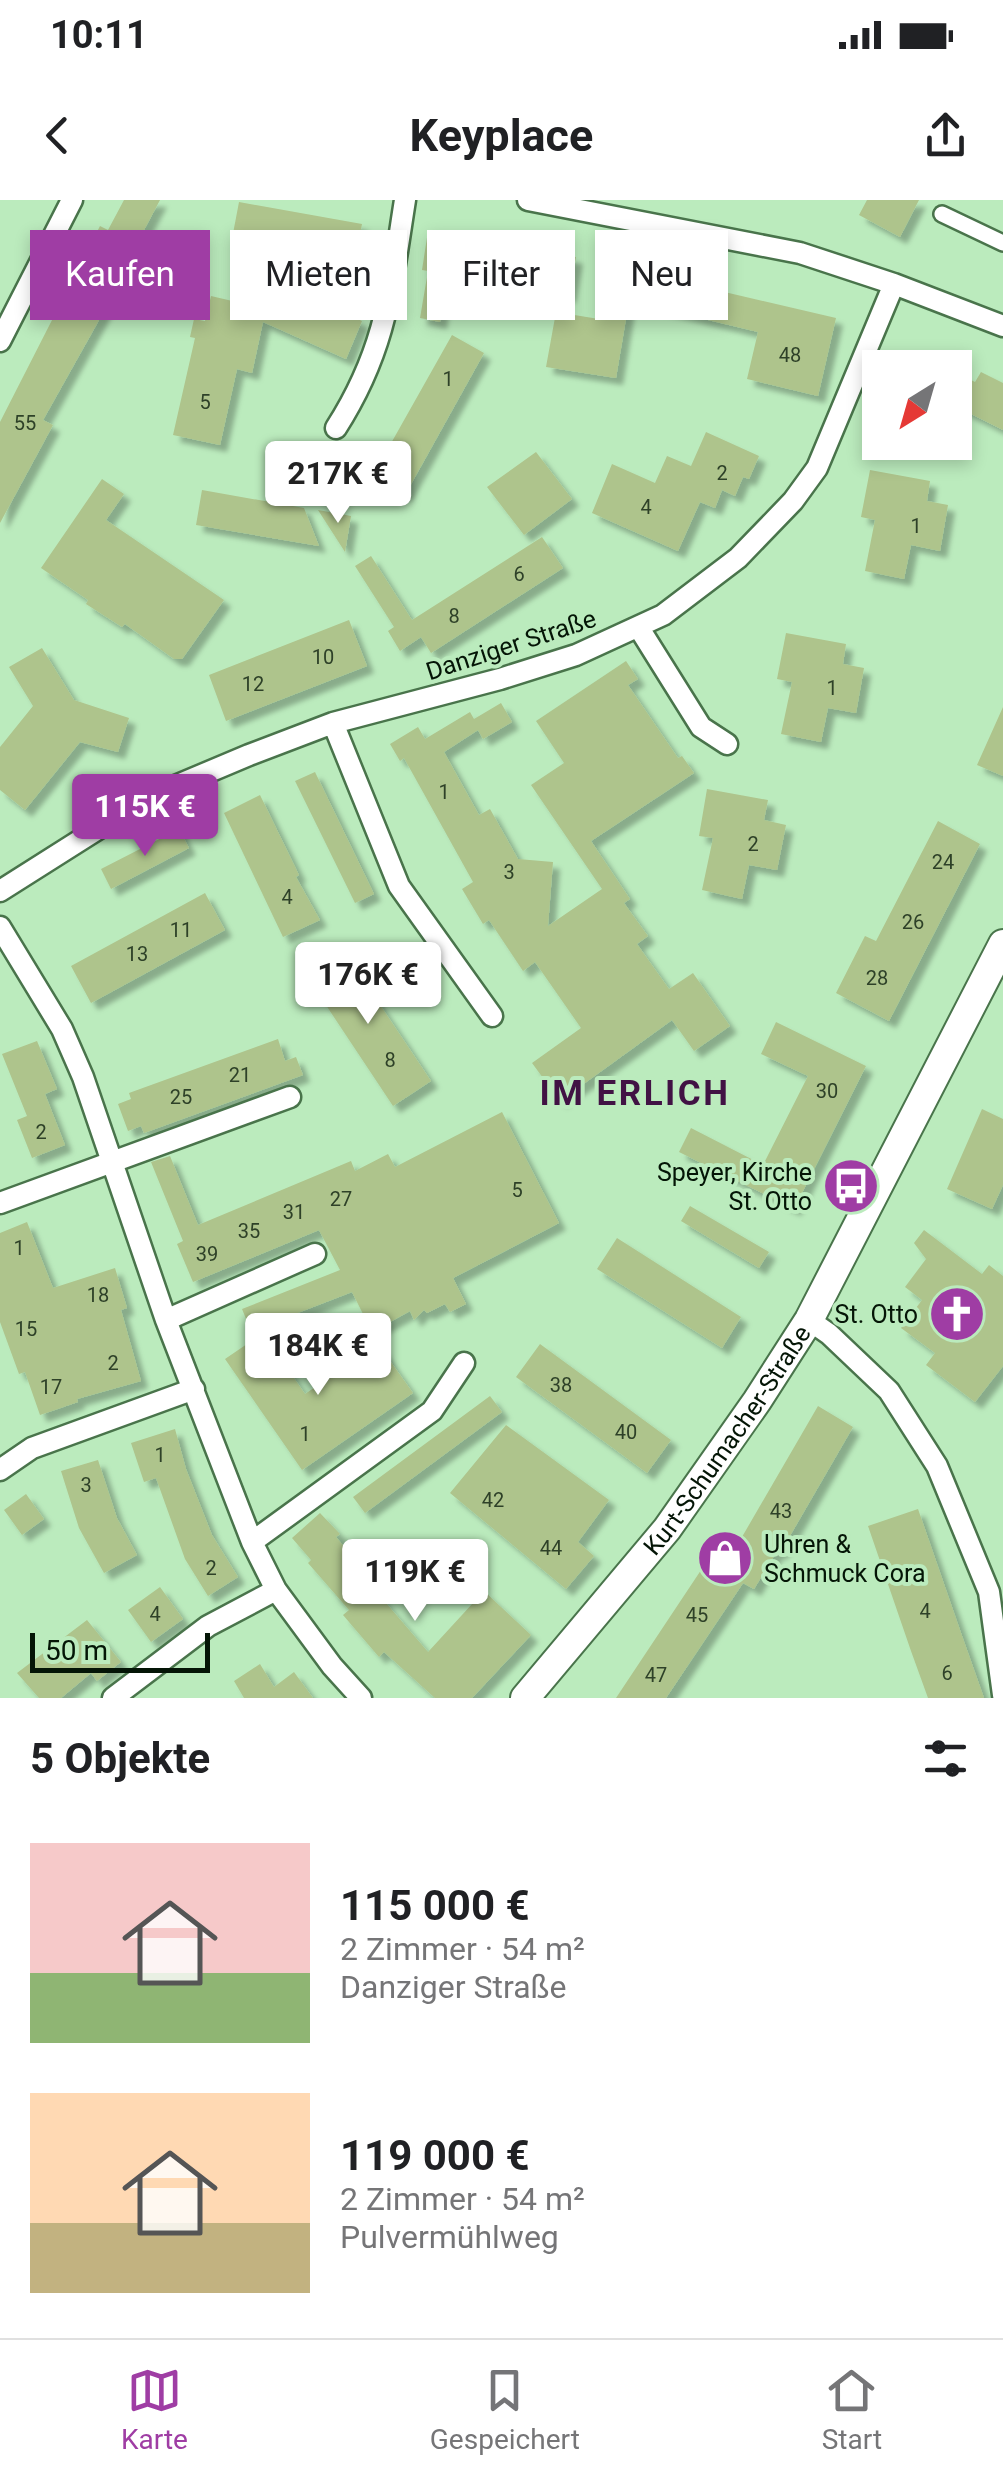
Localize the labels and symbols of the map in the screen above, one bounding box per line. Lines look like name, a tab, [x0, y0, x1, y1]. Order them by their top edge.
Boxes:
house number: 48	[779, 343, 801, 367]
north arrow	[862, 350, 972, 460]
house number: 1	[442, 367, 454, 391]
house number: 5	[199, 390, 211, 414]
house number: 55	[14, 411, 36, 435]
pin: 217K €	[257, 441, 419, 526]
house number: 2	[716, 461, 728, 485]
house number: 4	[640, 495, 652, 519]
house number: 1	[910, 514, 922, 538]
house number: 6	[513, 562, 525, 586]
street label: Danziger Straße	[422, 604, 600, 686]
house number: 8	[448, 604, 460, 628]
house number: 10	[312, 645, 334, 669]
house number: 12	[242, 672, 264, 696]
house number: 1	[826, 676, 838, 700]
pin: 115K €	[64, 774, 226, 859]
house number: 1	[438, 780, 450, 804]
house number: 2	[747, 832, 759, 856]
house number: 24	[932, 850, 954, 874]
house number: 3	[503, 860, 515, 884]
house number: 4	[281, 885, 293, 909]
house number: 26	[902, 910, 924, 934]
house number: 11	[170, 918, 192, 942]
house number: 13	[126, 942, 148, 966]
pin: 176K €	[287, 942, 449, 1027]
house number: 28	[866, 966, 888, 990]
house number: 8	[384, 1048, 396, 1072]
house number: 21	[229, 1063, 251, 1087]
district label: IM ERLICH	[540, 1073, 730, 1114]
house number: 30	[816, 1079, 838, 1103]
house number: 25	[170, 1085, 192, 1109]
house number: 2	[35, 1120, 47, 1144]
bus stop icon: Speyer, Kirche St. Otto	[821, 1156, 881, 1216]
place label: Speyer, Kirche St. Otto	[657, 1158, 812, 1216]
house number: 5	[511, 1178, 523, 1202]
house number: 27	[330, 1187, 352, 1211]
house number: 31	[283, 1200, 305, 1224]
house number: 35	[238, 1219, 260, 1243]
house number: 1	[13, 1236, 25, 1260]
house number: 39	[196, 1242, 218, 1266]
house number: 18	[87, 1283, 109, 1307]
church icon: St. Otto	[927, 1284, 987, 1344]
place label: St. Otto	[835, 1300, 918, 1329]
pin: 184K €	[237, 1313, 399, 1398]
house number: 15	[15, 1317, 37, 1341]
street label: Kurt-Schumacher-Straße	[637, 1320, 816, 1561]
house number: 2	[107, 1351, 119, 1375]
house number: 38	[550, 1373, 572, 1397]
house number: 17	[40, 1375, 62, 1399]
house number: 40	[615, 1420, 637, 1444]
house number: 1	[299, 1422, 311, 1446]
house number: 1	[154, 1443, 166, 1467]
house number: 3	[80, 1473, 92, 1497]
house number: 42	[482, 1488, 504, 1512]
house number: 43	[770, 1499, 792, 1523]
shop icon: Uhren & Schmuck Cora	[695, 1528, 755, 1588]
place label: Uhren & Schmuck Cora	[764, 1530, 925, 1588]
house number: 44	[540, 1536, 562, 1560]
pin: 119K €	[334, 1539, 496, 1624]
house number: 2	[205, 1556, 217, 1580]
house number: 4	[919, 1599, 931, 1623]
house number: 4	[149, 1602, 161, 1626]
house number: 45	[686, 1603, 708, 1627]
scale bar	[30, 1628, 210, 1672]
house number: 6	[941, 1661, 953, 1685]
house number: 47	[645, 1663, 667, 1687]

